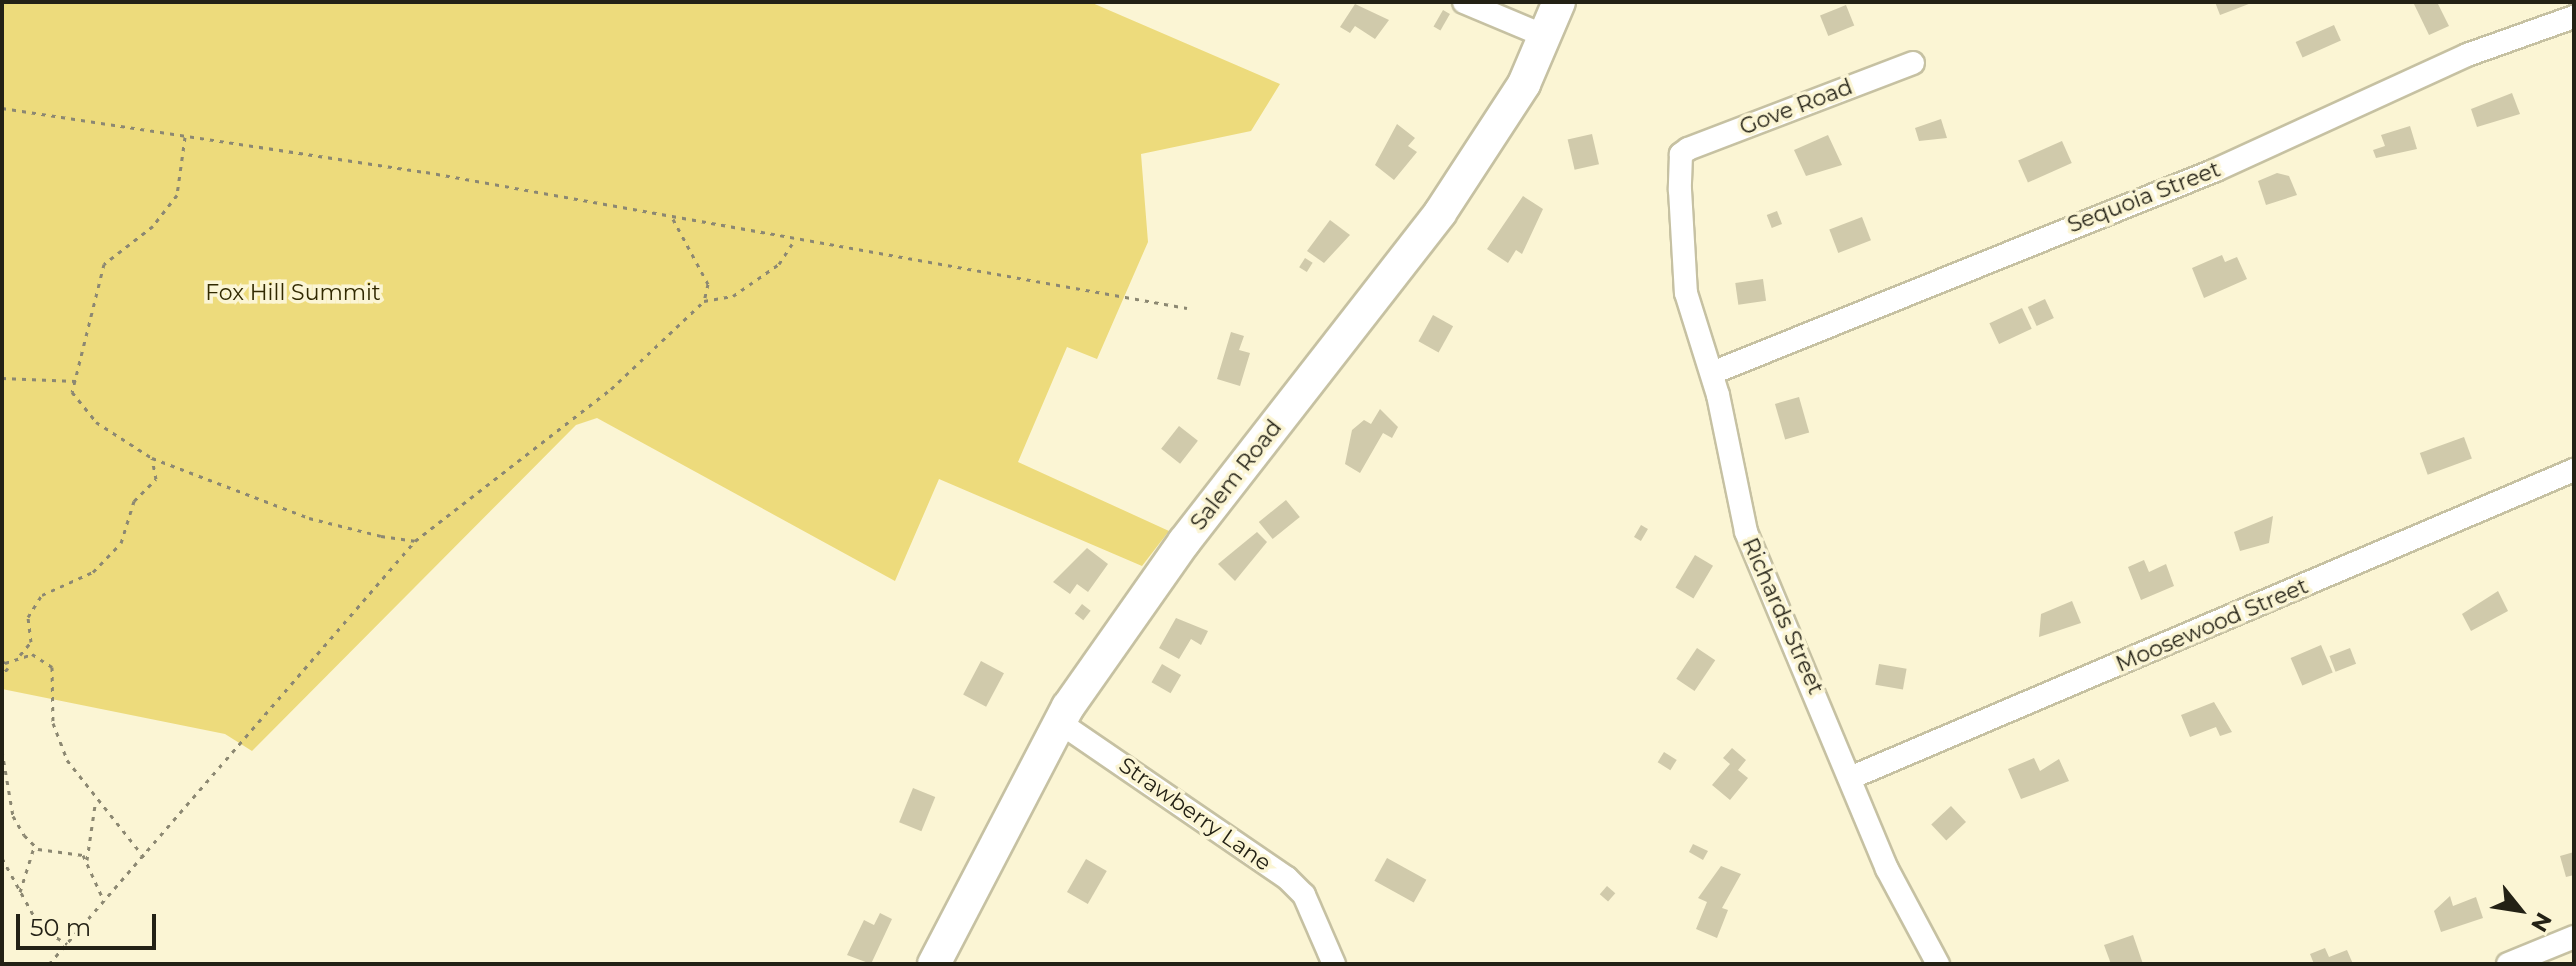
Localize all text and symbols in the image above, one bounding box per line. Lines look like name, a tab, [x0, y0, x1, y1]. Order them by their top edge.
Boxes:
street label: Gove Road	[1736, 73, 1856, 141]
street label: Sequoia Street	[2064, 156, 2224, 238]
park label: Fox Hill Summit	[205, 280, 381, 306]
street label: Salem Road	[1185, 415, 1287, 535]
street label: Richards Street	[1737, 534, 1829, 698]
street label: Moosewood Street	[2112, 573, 2312, 677]
street label: Strawberry Lane	[1114, 752, 1276, 876]
north arrow	[2480, 870, 2560, 950]
scale bar	[20, 898, 160, 948]
text: N	[2525, 908, 2557, 937]
text: 50 m	[30, 913, 91, 942]

